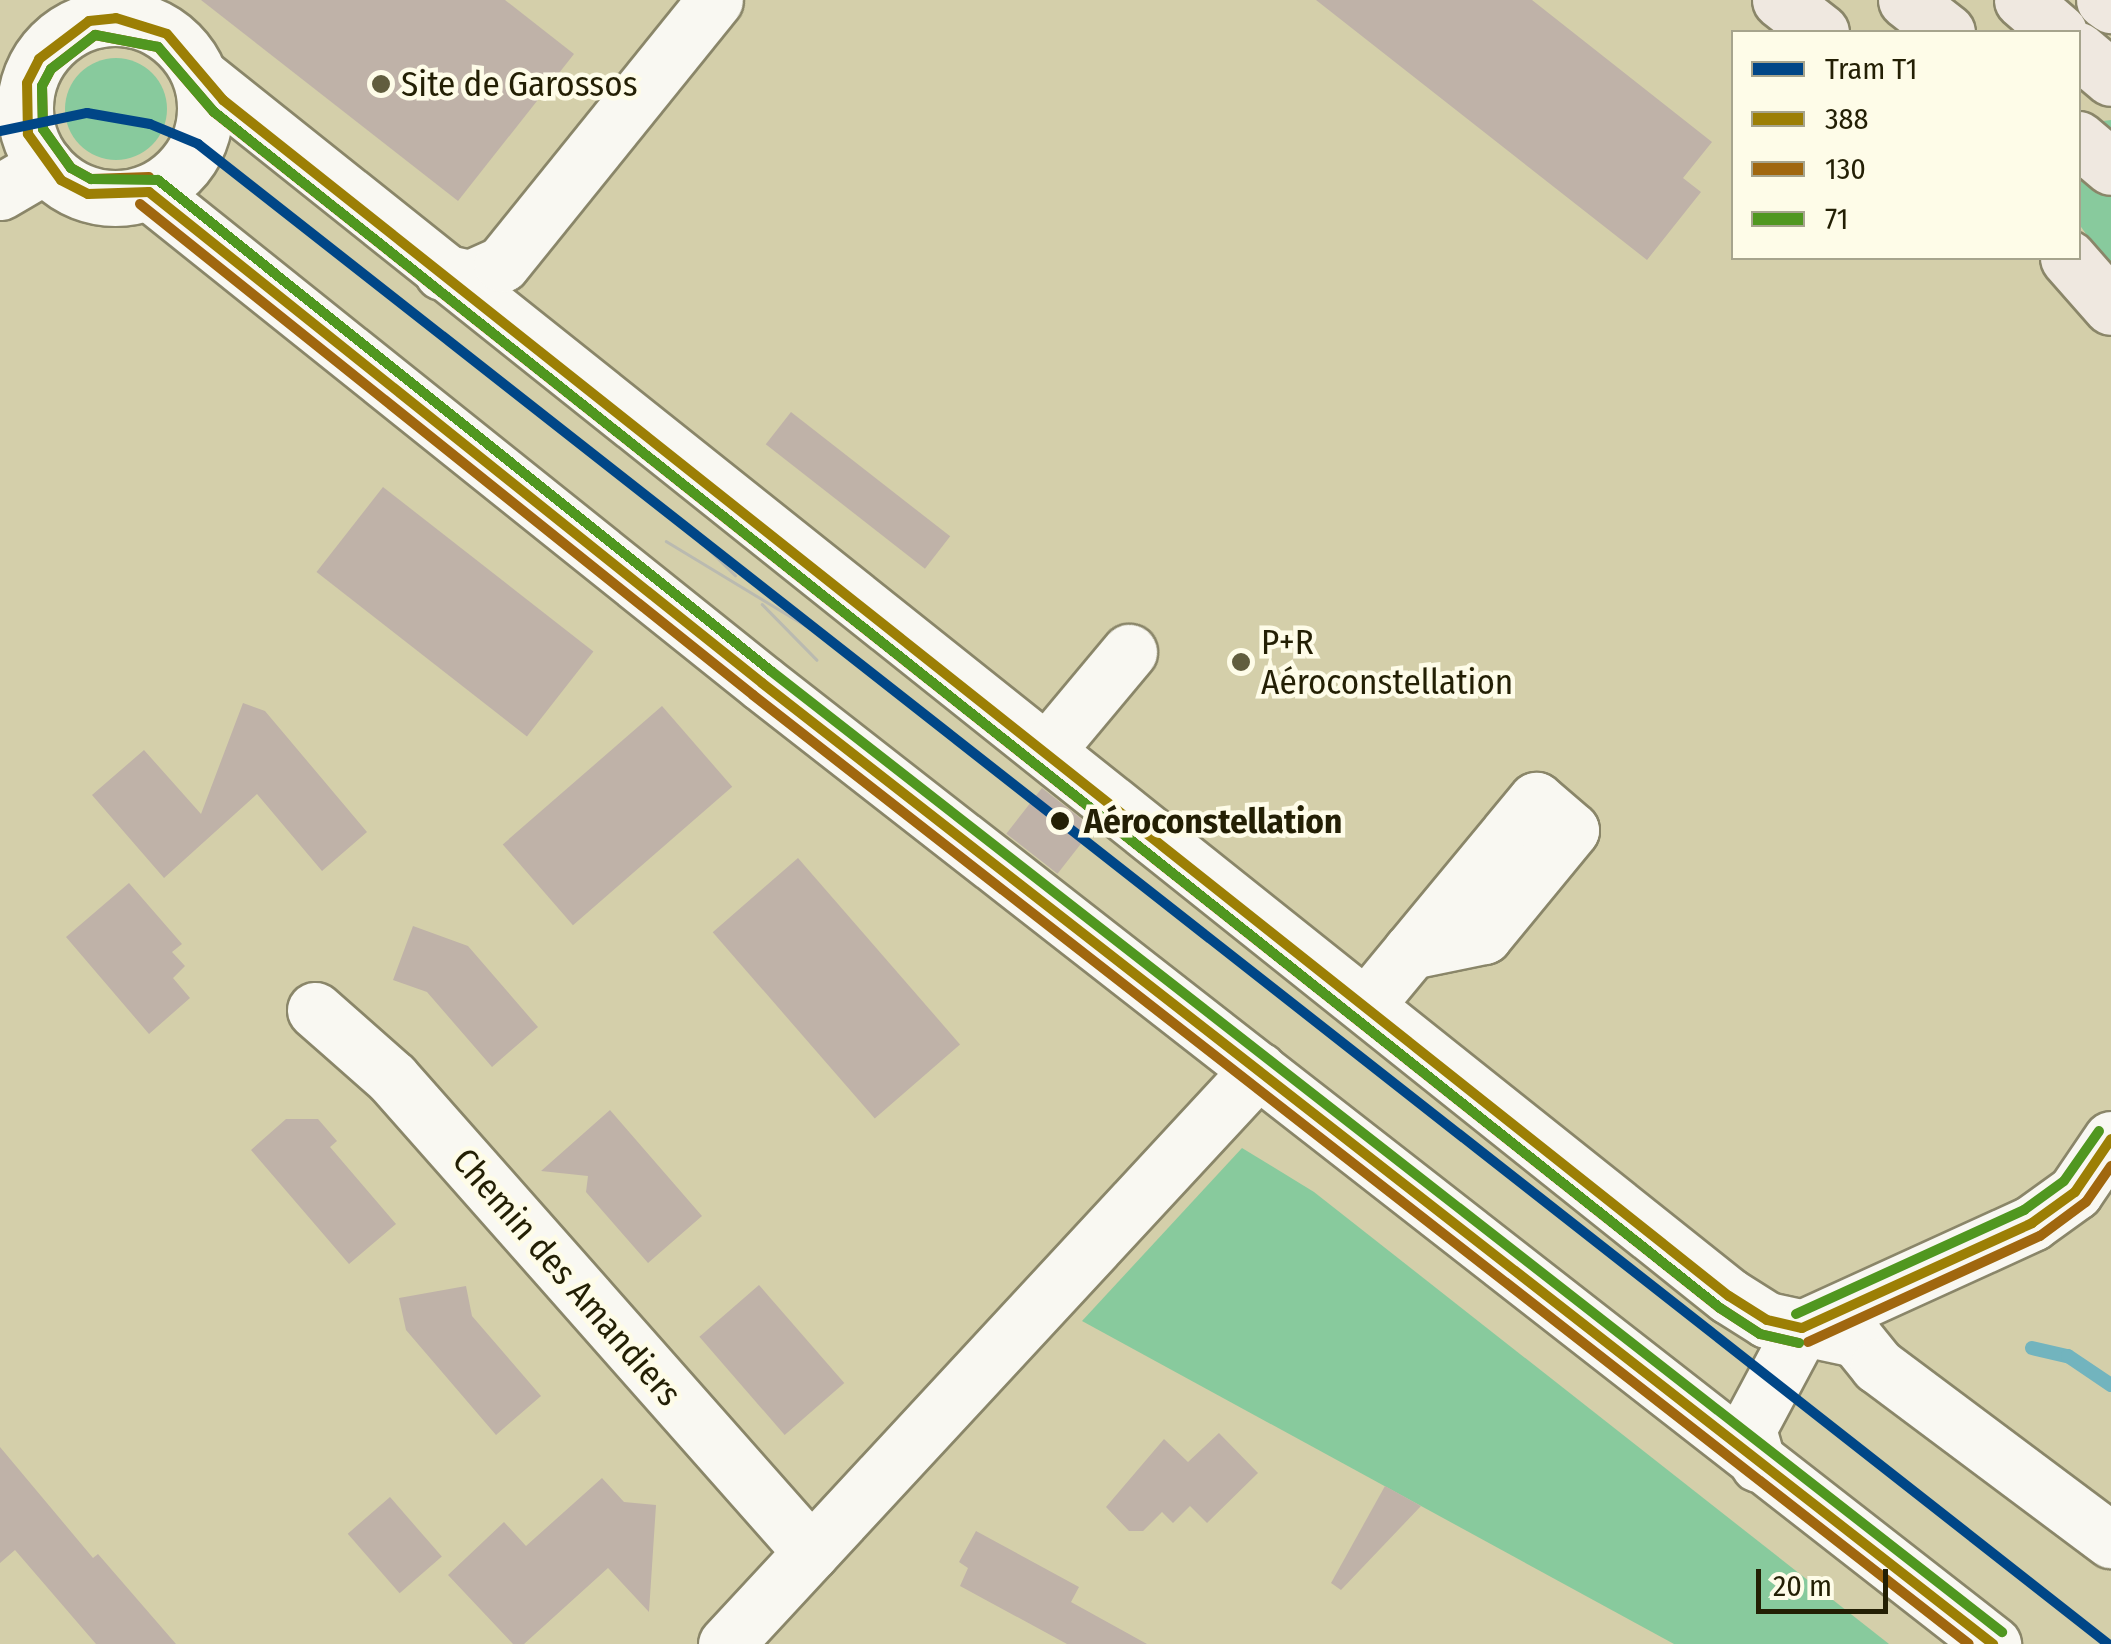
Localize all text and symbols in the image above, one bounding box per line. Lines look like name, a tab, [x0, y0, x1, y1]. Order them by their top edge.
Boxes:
legend	[1731, 30, 2081, 260]
text: Tram T1	[1825, 51, 1917, 87]
place label: Site de Garossos	[401, 63, 638, 105]
marker: Site de Garossos	[370, 73, 392, 95]
text: 388	[1825, 101, 1869, 137]
text: 130	[1825, 151, 1866, 187]
text: 71	[1825, 201, 1848, 237]
place label: P+R Aéroconstellation	[1261, 621, 1513, 703]
marker: P+R Aéroconstellation	[1230, 651, 1252, 673]
place label: Aéroconstellation	[1084, 800, 1342, 842]
marker: Aéroconstellation	[1045, 806, 1075, 836]
street label: Chemin des Amandiers	[444, 1140, 690, 1414]
scale bar	[1761, 1549, 1894, 1611]
text: 20 m	[1773, 1568, 1832, 1604]

